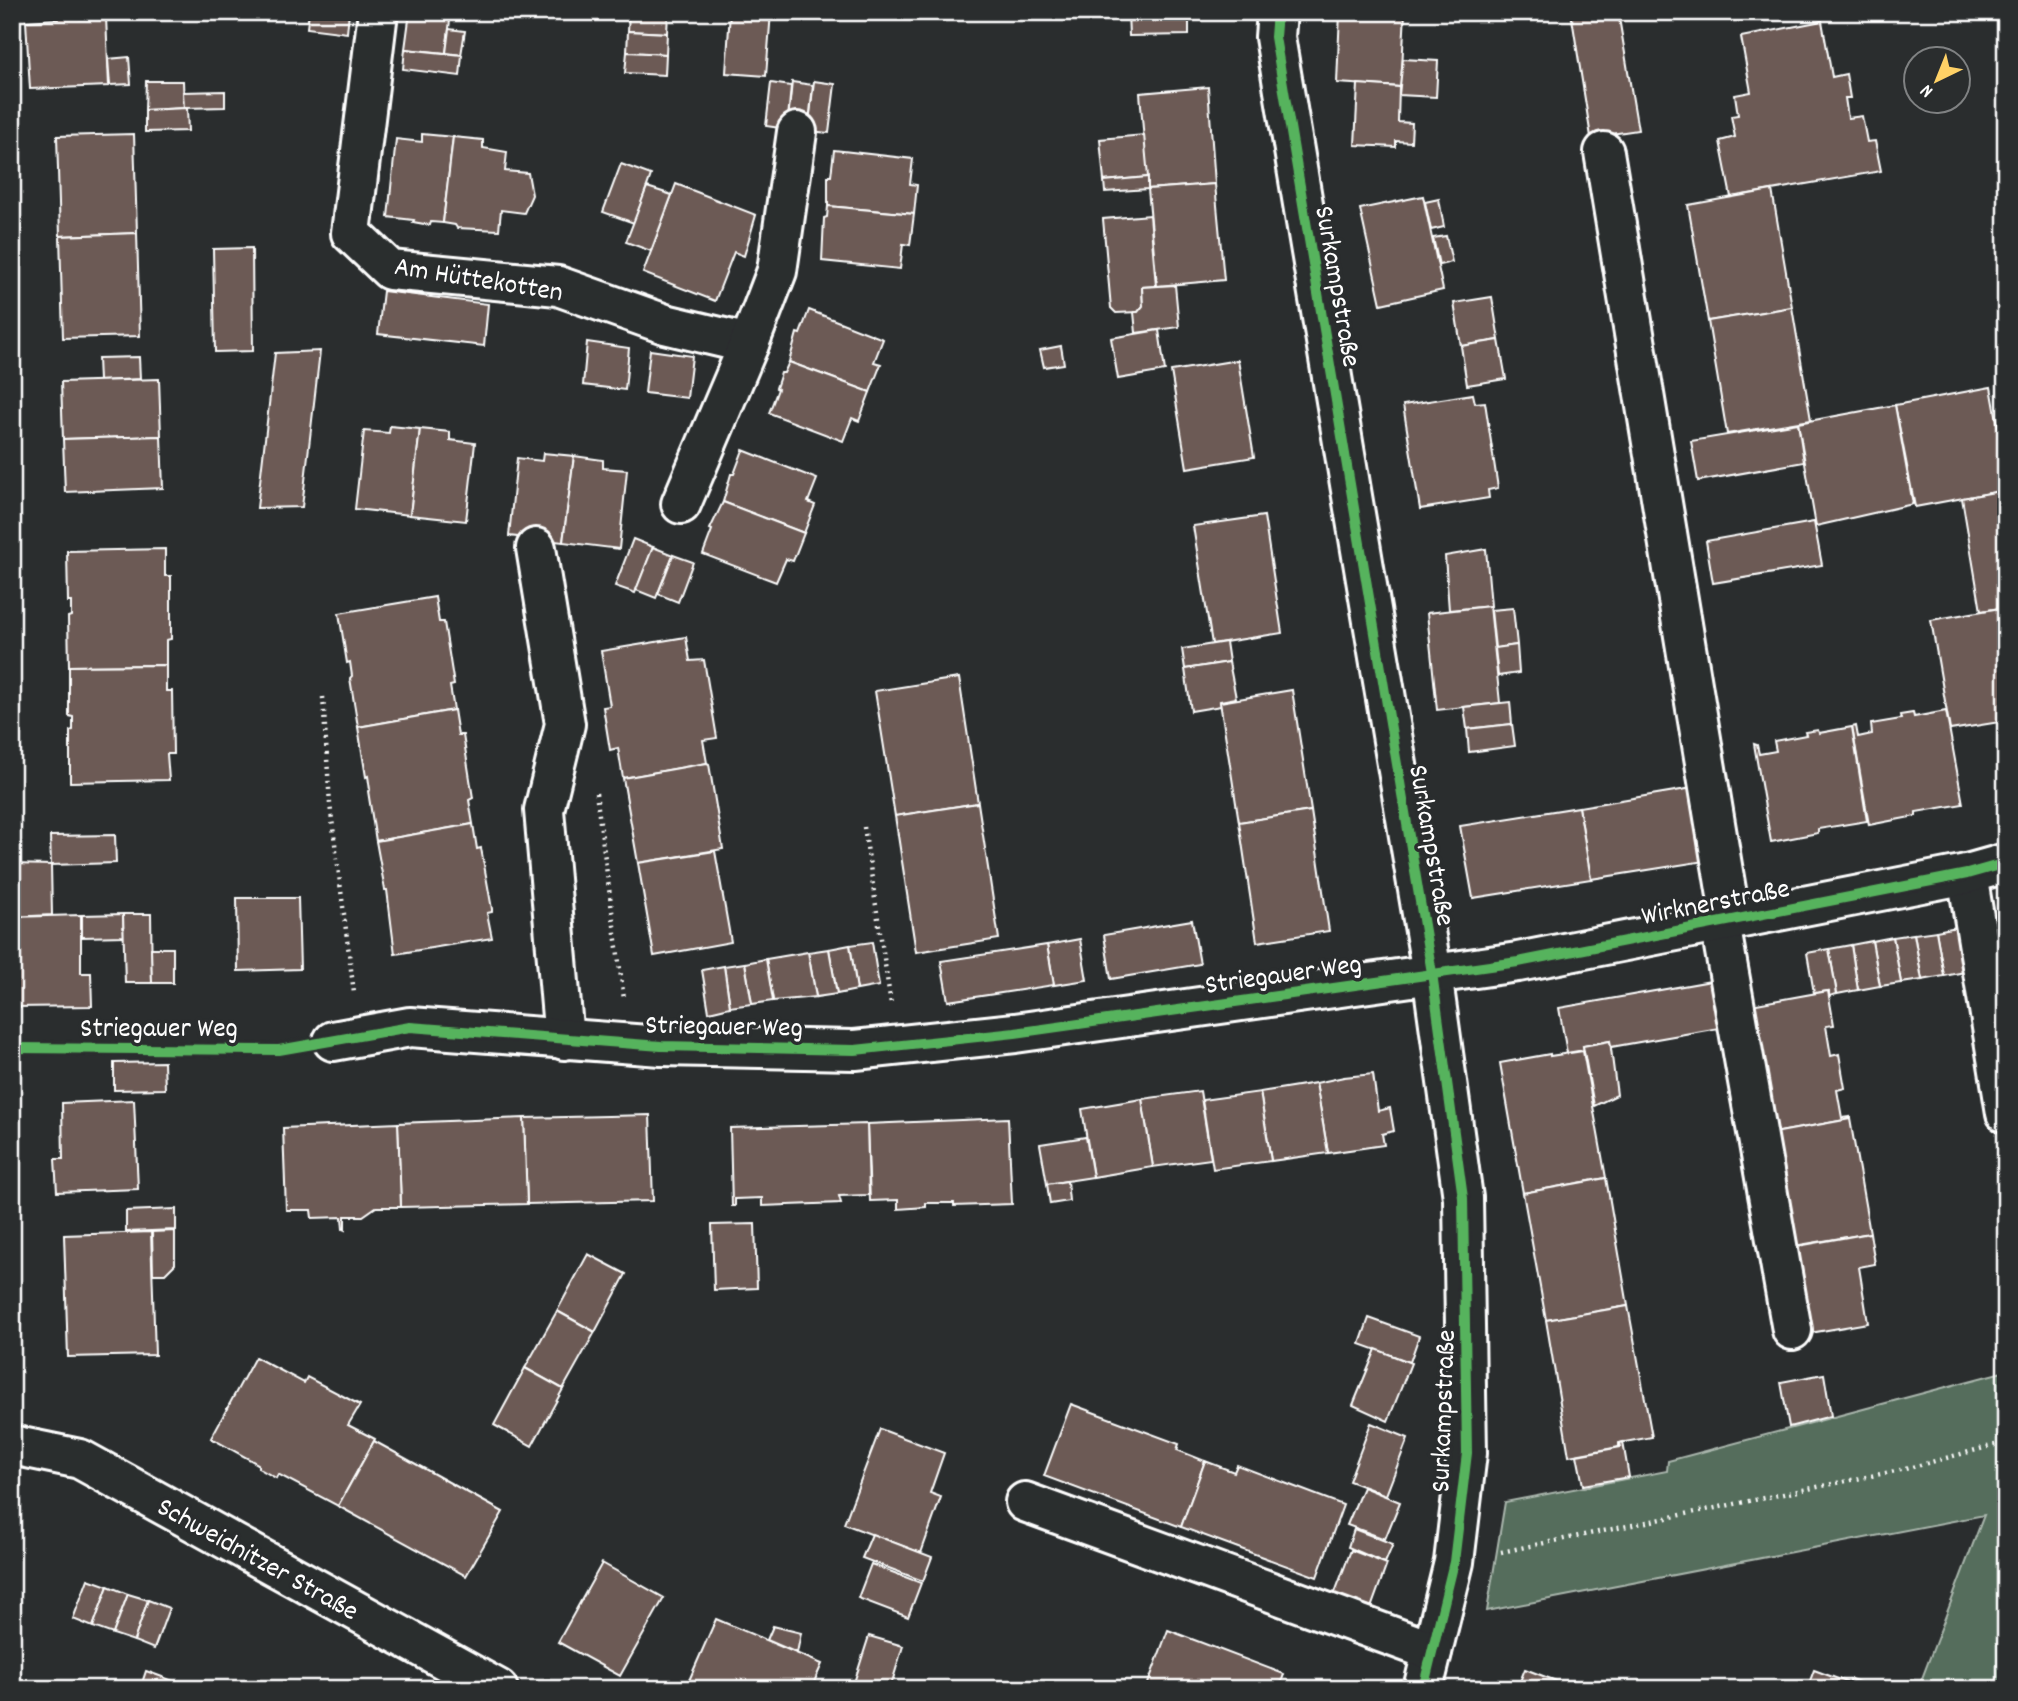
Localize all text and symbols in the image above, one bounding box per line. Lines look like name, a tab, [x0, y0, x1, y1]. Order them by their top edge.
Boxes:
north arrow	[1902, 46, 1972, 116]
text: N	[1915, 77, 1940, 103]
street label: Surkampstraße	[1301, 203, 1369, 371]
street label: Am Hüttekotten	[391, 249, 565, 315]
street label: Surkampstraße	[1395, 762, 1463, 930]
street label: Wirknerstraße	[1639, 871, 1793, 939]
street label: Striegauer Weg	[1203, 946, 1365, 1008]
street label: Striegauer Weg	[645, 1008, 803, 1050]
street label: Striegauer Weg	[80, 1011, 238, 1051]
street label: Surkampstraße	[1423, 1329, 1469, 1493]
street label: Schweidnitzer Straße	[148, 1489, 365, 1633]

